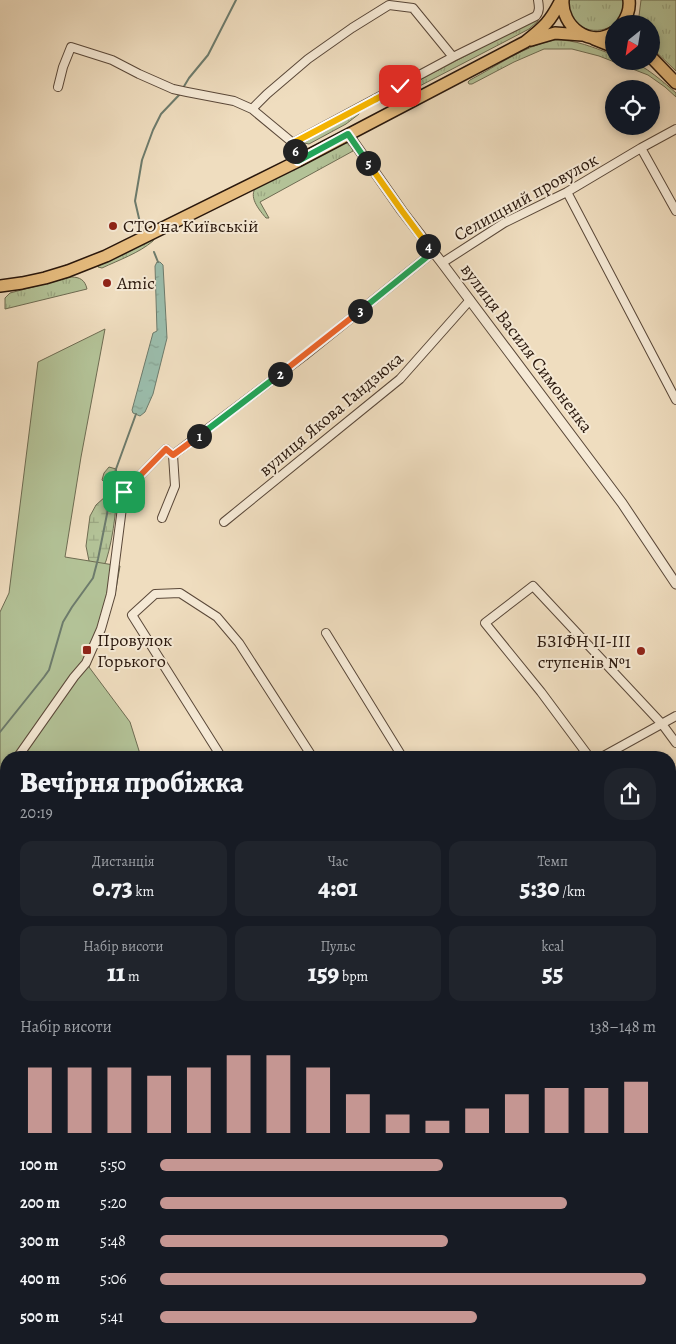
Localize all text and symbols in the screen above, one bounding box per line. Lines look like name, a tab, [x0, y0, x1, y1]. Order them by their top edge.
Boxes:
north arrow	[605, 15, 660, 70]
map controls	[605, 15, 660, 135]
pin	[379, 65, 421, 107]
icon: check	[386, 72, 414, 100]
button: locate	[605, 80, 660, 135]
pin: 6	[282, 138, 308, 164]
text: 6	[292, 142, 299, 161]
street label: Селищний провулок	[450, 147, 602, 247]
pin: 5	[356, 150, 380, 176]
text: 5	[366, 154, 371, 173]
place label: СТО на Київській	[123, 214, 259, 238]
marker: СТО на Київській	[107, 220, 119, 232]
pin: 4	[416, 234, 440, 258]
text: 4	[425, 237, 432, 256]
street label: вулиця Василя Симоненка	[455, 258, 599, 438]
place label: Amic	[116, 271, 155, 295]
marker: Amic	[101, 277, 113, 289]
pin: 3	[348, 298, 372, 324]
text: 3	[357, 302, 364, 321]
street label: вулиця Якова Гандзюка	[254, 346, 409, 482]
pin: 2	[268, 362, 292, 386]
text: 2	[277, 365, 284, 384]
pin: 1	[186, 424, 212, 448]
text: 1	[197, 427, 202, 446]
pin	[103, 471, 145, 513]
icon: arrive	[110, 478, 138, 506]
place label: Провулок Горького	[97, 628, 172, 673]
place label: БЗІФН ІІ-ІІІ ступенів №1	[536, 629, 631, 674]
marker: Провулок Горького	[81, 644, 93, 656]
marker: БЗІФН ІІ-ІІІ ступенів №1	[635, 645, 647, 657]
text: Вечірня пробіжка	[20, 764, 244, 802]
button: share	[604, 768, 656, 820]
text: 20:19	[20, 802, 53, 824]
text: Дистанція	[92, 852, 155, 871]
text: Час	[328, 852, 348, 871]
text: Темп	[537, 852, 568, 871]
text: 0.73	[92, 871, 133, 905]
text: 4:01	[318, 871, 358, 905]
text: 5:30	[520, 871, 560, 905]
text: km	[133, 882, 154, 901]
text: /km	[560, 882, 586, 901]
text: Набір висоти	[83, 937, 164, 956]
text: Пульс	[320, 937, 355, 956]
text: kcal	[541, 937, 564, 956]
text: 11	[107, 956, 125, 990]
text: 159	[308, 956, 339, 990]
text: 55	[542, 956, 563, 990]
text: m	[125, 967, 140, 986]
text: bpm	[339, 967, 368, 986]
text: Набір висоти	[20, 1016, 112, 1038]
text: 138–148 m	[589, 1016, 656, 1038]
text: 100 m	[20, 1154, 58, 1176]
text: 5:50	[100, 1154, 126, 1176]
text: 200 m	[20, 1192, 60, 1214]
text: 5:20	[100, 1192, 127, 1214]
text: 300 m	[20, 1230, 59, 1252]
text: 5:48	[100, 1230, 126, 1252]
text: 400 m	[20, 1268, 60, 1290]
text: 5:06	[100, 1268, 127, 1290]
text: 500 m	[20, 1306, 59, 1328]
text: 5:41	[100, 1306, 123, 1328]

